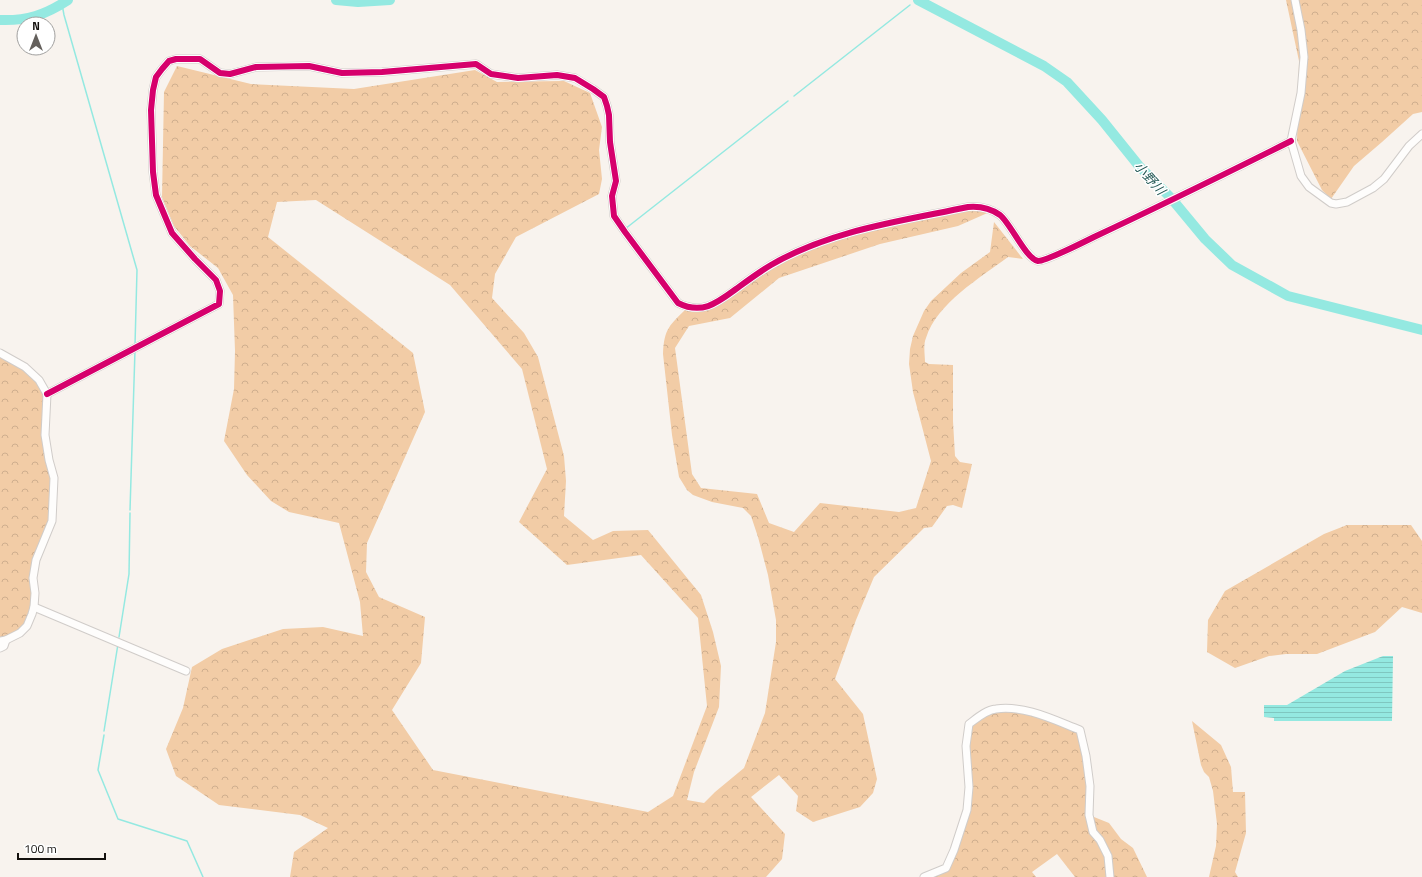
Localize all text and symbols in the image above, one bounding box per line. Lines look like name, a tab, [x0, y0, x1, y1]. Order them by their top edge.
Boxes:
north arrow	[16, 16, 56, 56]
text: N	[32, 18, 40, 34]
water label: 小野川	[1130, 157, 1172, 201]
scale bar	[18, 835, 105, 861]
text: 100 m	[24, 839, 57, 858]

